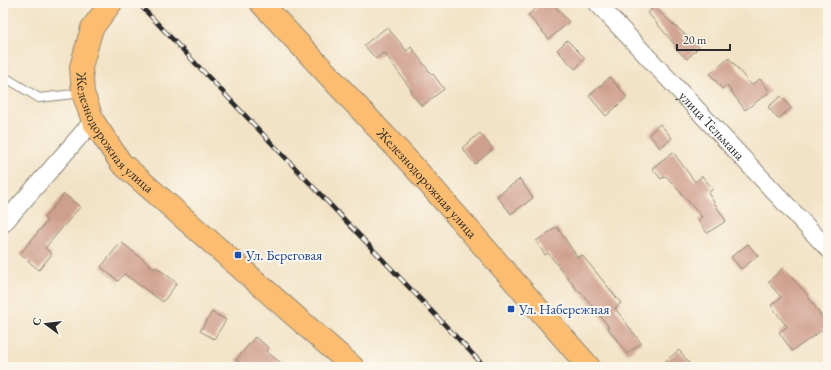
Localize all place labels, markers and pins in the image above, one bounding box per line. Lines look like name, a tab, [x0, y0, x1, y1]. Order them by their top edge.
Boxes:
place label: Ул. Береговая	[245, 246, 322, 264]
marker: Ул. Береговая	[233, 250, 243, 260]
place label: Ул. Набережная	[518, 300, 610, 318]
marker: Ул. Набережная	[506, 304, 516, 314]

